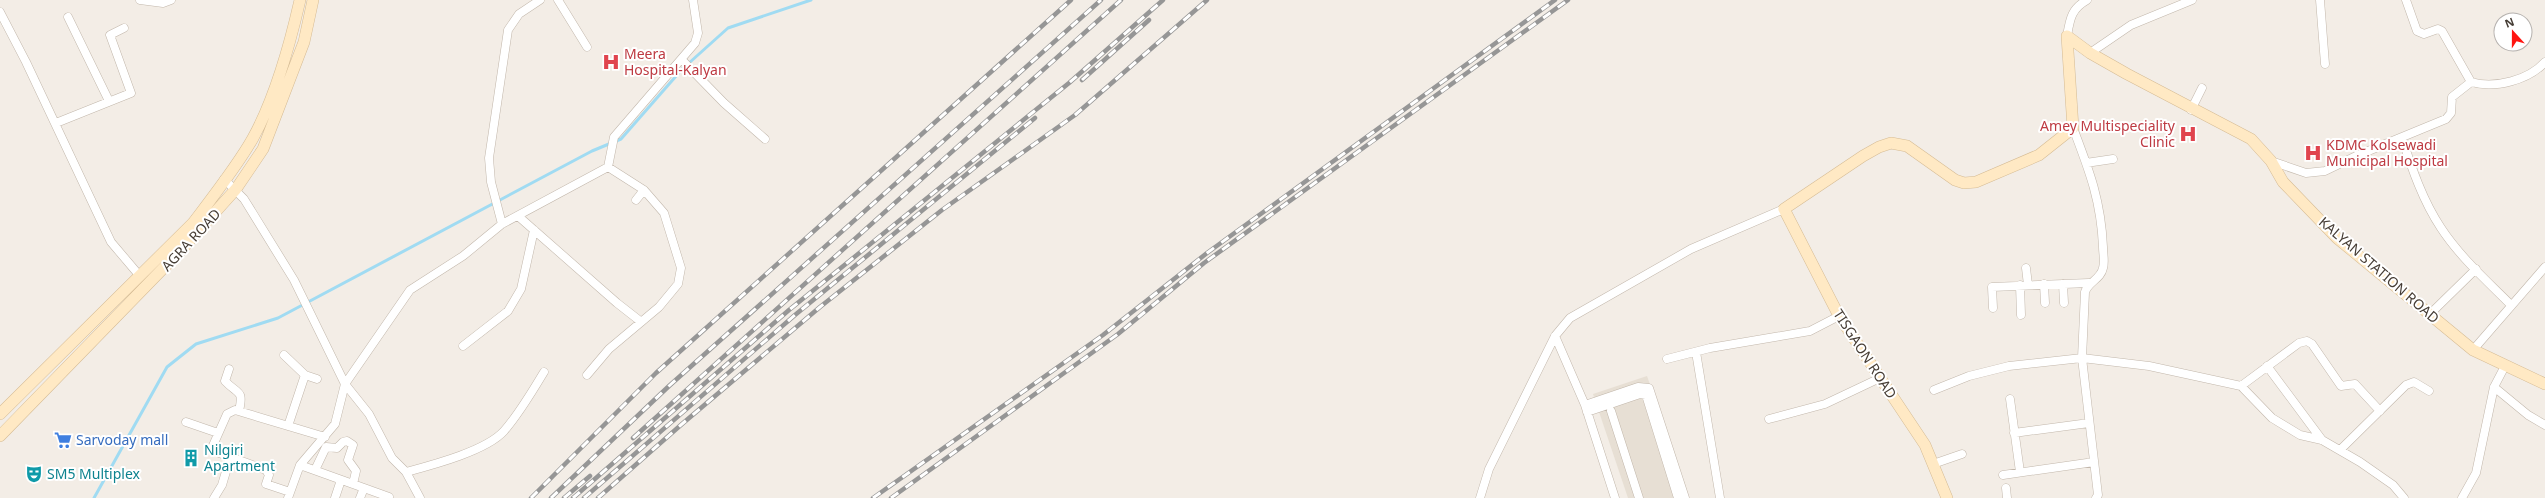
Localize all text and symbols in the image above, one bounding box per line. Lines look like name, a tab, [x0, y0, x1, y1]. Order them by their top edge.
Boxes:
north arrow	[2493, 12, 2533, 52]
text: N	[2502, 14, 2516, 31]
place label: Meera Hospital-Kalyan	[624, 44, 727, 79]
hospital icon: Meera Hospital-Kalyan	[601, 52, 621, 72]
place label: Amey Multispeciality Clinic	[2040, 116, 2176, 151]
hospital icon: Amey Multispeciality Clinic	[2178, 124, 2198, 144]
place label: KDMC Kolsewadi Municipal Hospital	[2326, 135, 2448, 170]
hospital icon: KDMC Kolsewadi Municipal Hospital	[2303, 143, 2323, 163]
street label: AGRA ROAD	[157, 204, 224, 275]
street label: KALYAN STATION ROAD	[2315, 212, 2444, 327]
street label: TISGAON ROAD	[1829, 305, 1901, 402]
supermarket icon: Sarvoday mall	[53, 430, 73, 450]
place label: Sarvoday mall	[76, 430, 168, 449]
place label: Nilgiri Apartment	[204, 440, 275, 475]
building icon: Nilgiri Apartment	[181, 448, 201, 468]
theatre icon: SM5 Multiplex	[24, 464, 44, 484]
place label: SM5 Multiplex	[47, 464, 140, 483]

